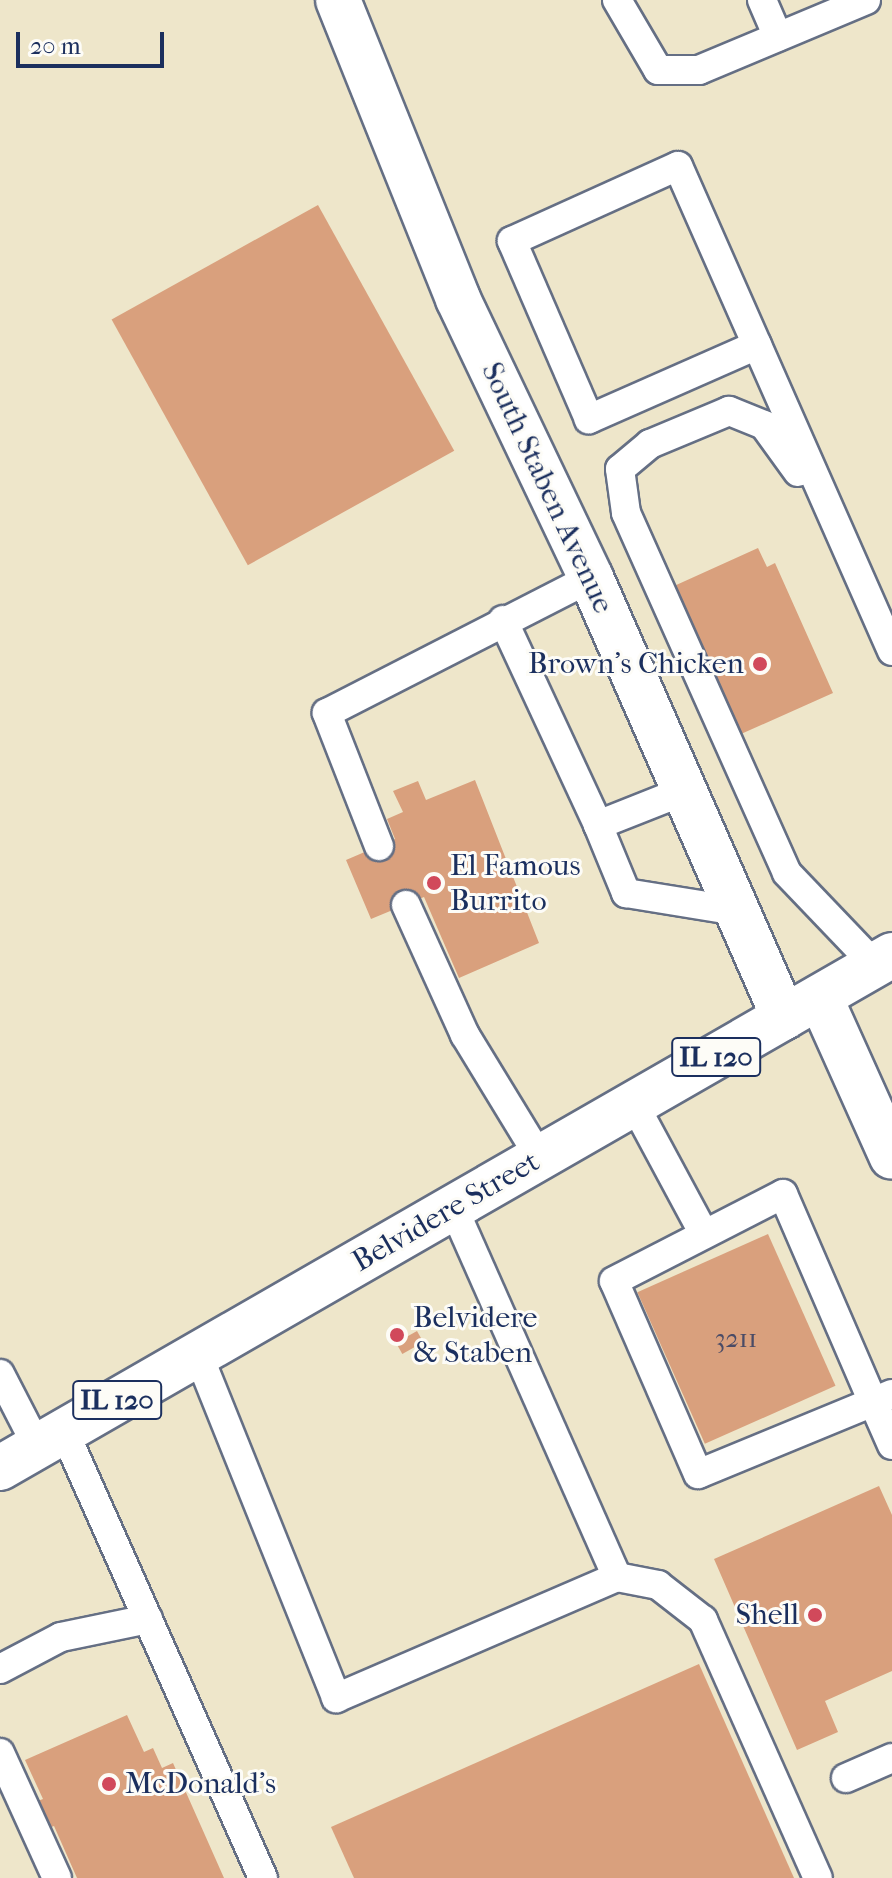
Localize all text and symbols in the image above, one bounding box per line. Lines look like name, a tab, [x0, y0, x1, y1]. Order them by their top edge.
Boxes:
scale bar	[20, 16, 168, 66]
text: 20 m	[30, 32, 81, 60]
street label: South Staben Avenue	[473, 357, 621, 619]
place label: Brown's Chicken	[528, 646, 744, 682]
marker: Brown's Chicken	[751, 655, 769, 673]
place label: El Famous Burrito	[450, 848, 581, 918]
marker: El Famous Burrito	[425, 874, 443, 892]
road number: IL 120	[670, 1033, 762, 1081]
street label: Belvidere Street	[346, 1144, 546, 1280]
place label: Belvidere & Staben	[413, 1300, 537, 1370]
house number: 3211	[715, 1323, 757, 1355]
marker: Belvidere & Staben	[388, 1326, 406, 1344]
road number: IL 120	[71, 1376, 163, 1424]
place label: Shell	[735, 1597, 799, 1633]
marker: Shell	[806, 1606, 824, 1624]
place label: McDonald's	[125, 1766, 276, 1802]
marker: McDonald's	[100, 1775, 118, 1793]

